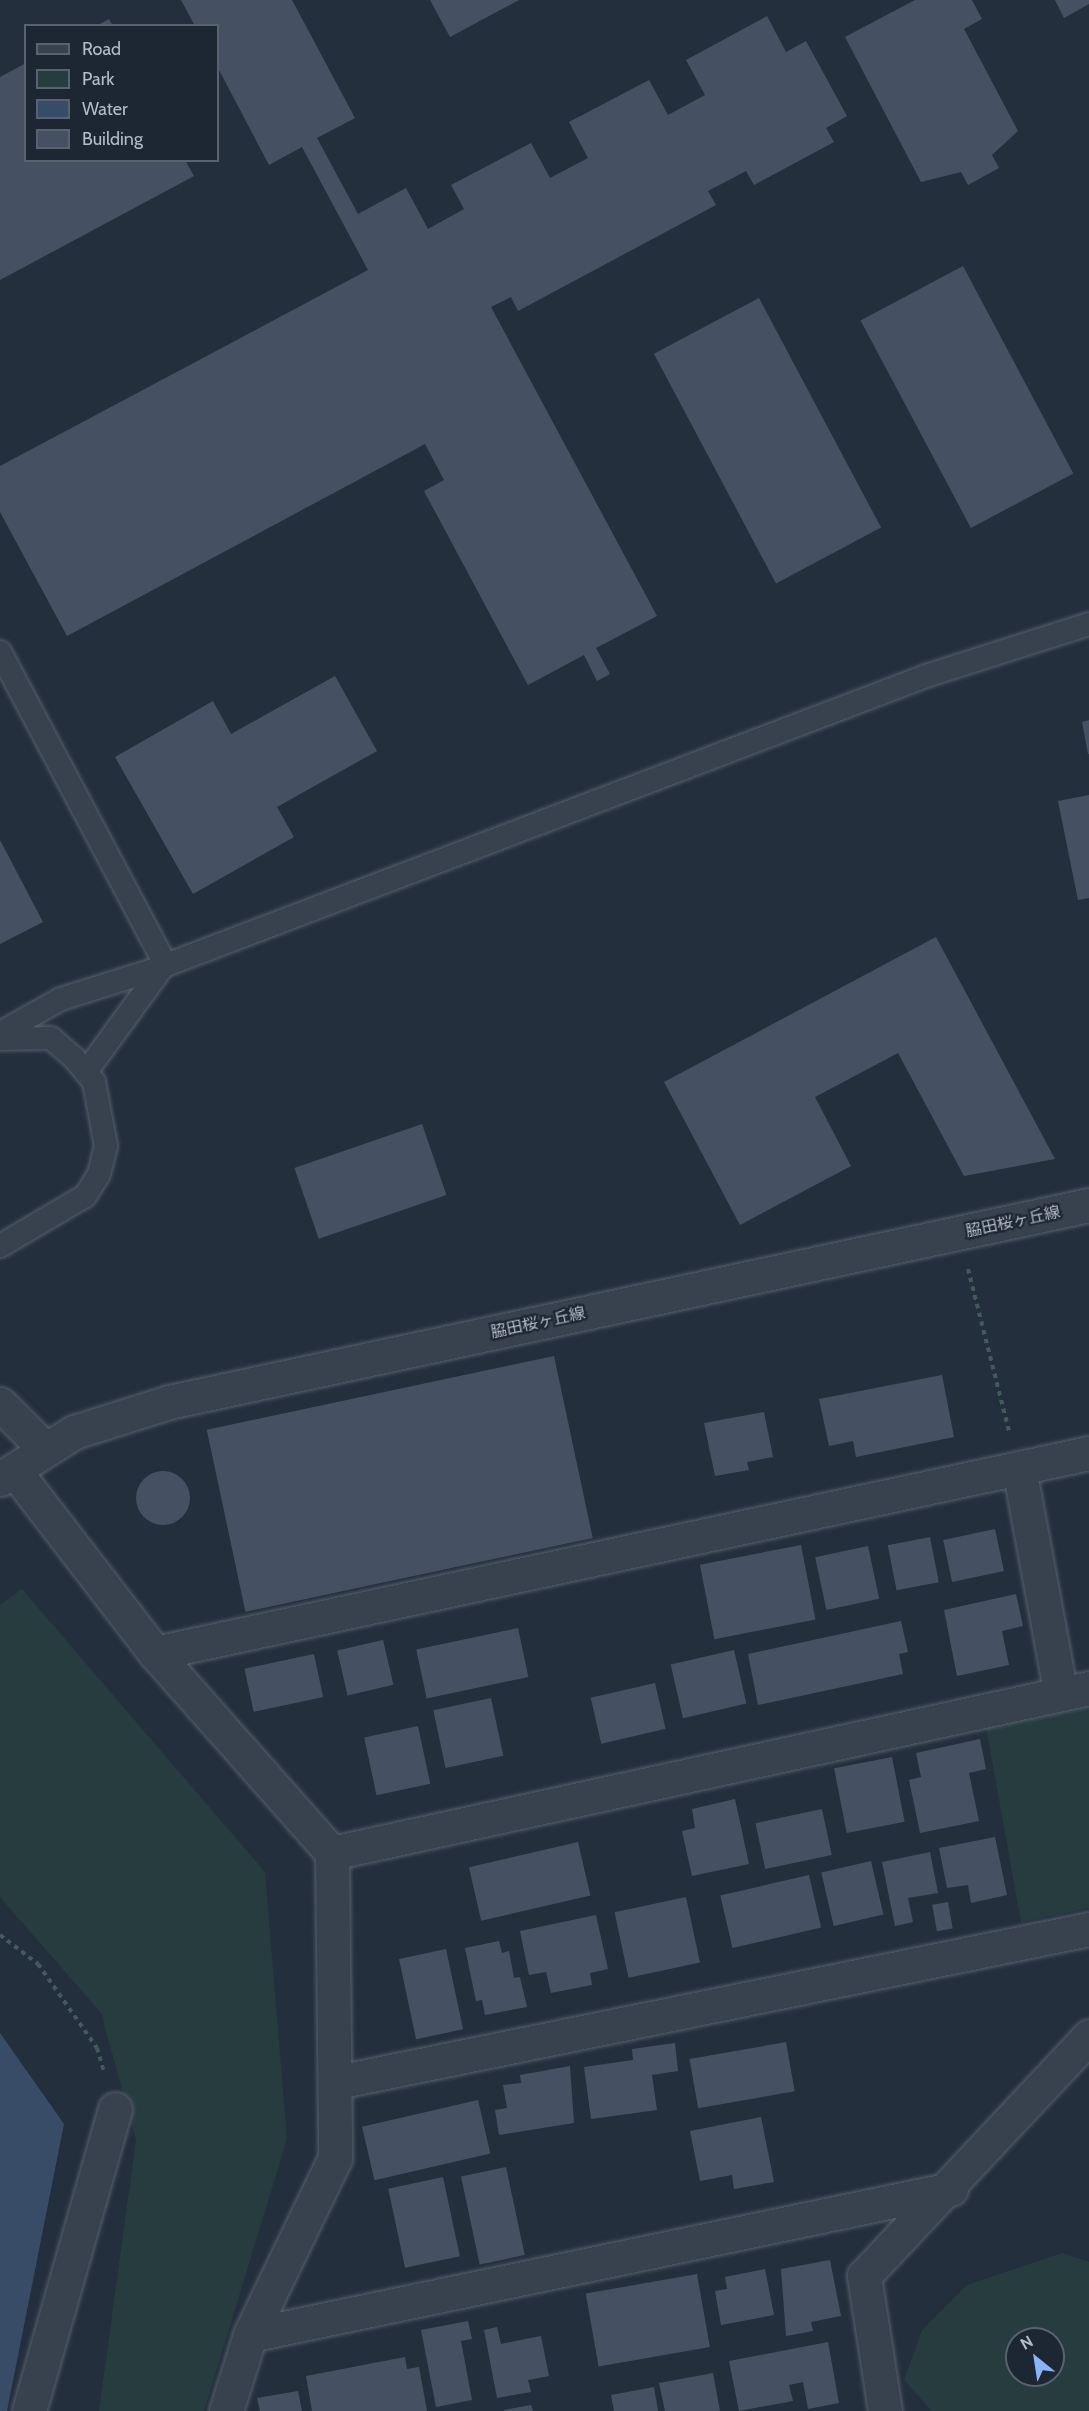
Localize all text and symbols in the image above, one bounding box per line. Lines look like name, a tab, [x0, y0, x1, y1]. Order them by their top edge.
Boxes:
legend	[24, 24, 219, 162]
text: Road	[82, 38, 121, 60]
text: Park	[82, 68, 114, 90]
text: Water	[82, 98, 128, 120]
text: Building	[82, 128, 143, 150]
street label: 脇田桜ヶ丘線	[964, 1203, 1062, 1241]
street label: 脇田桜ヶ丘線	[489, 1304, 587, 1342]
north arrow	[1005, 2327, 1065, 2387]
text: N	[1017, 2332, 1036, 2354]

